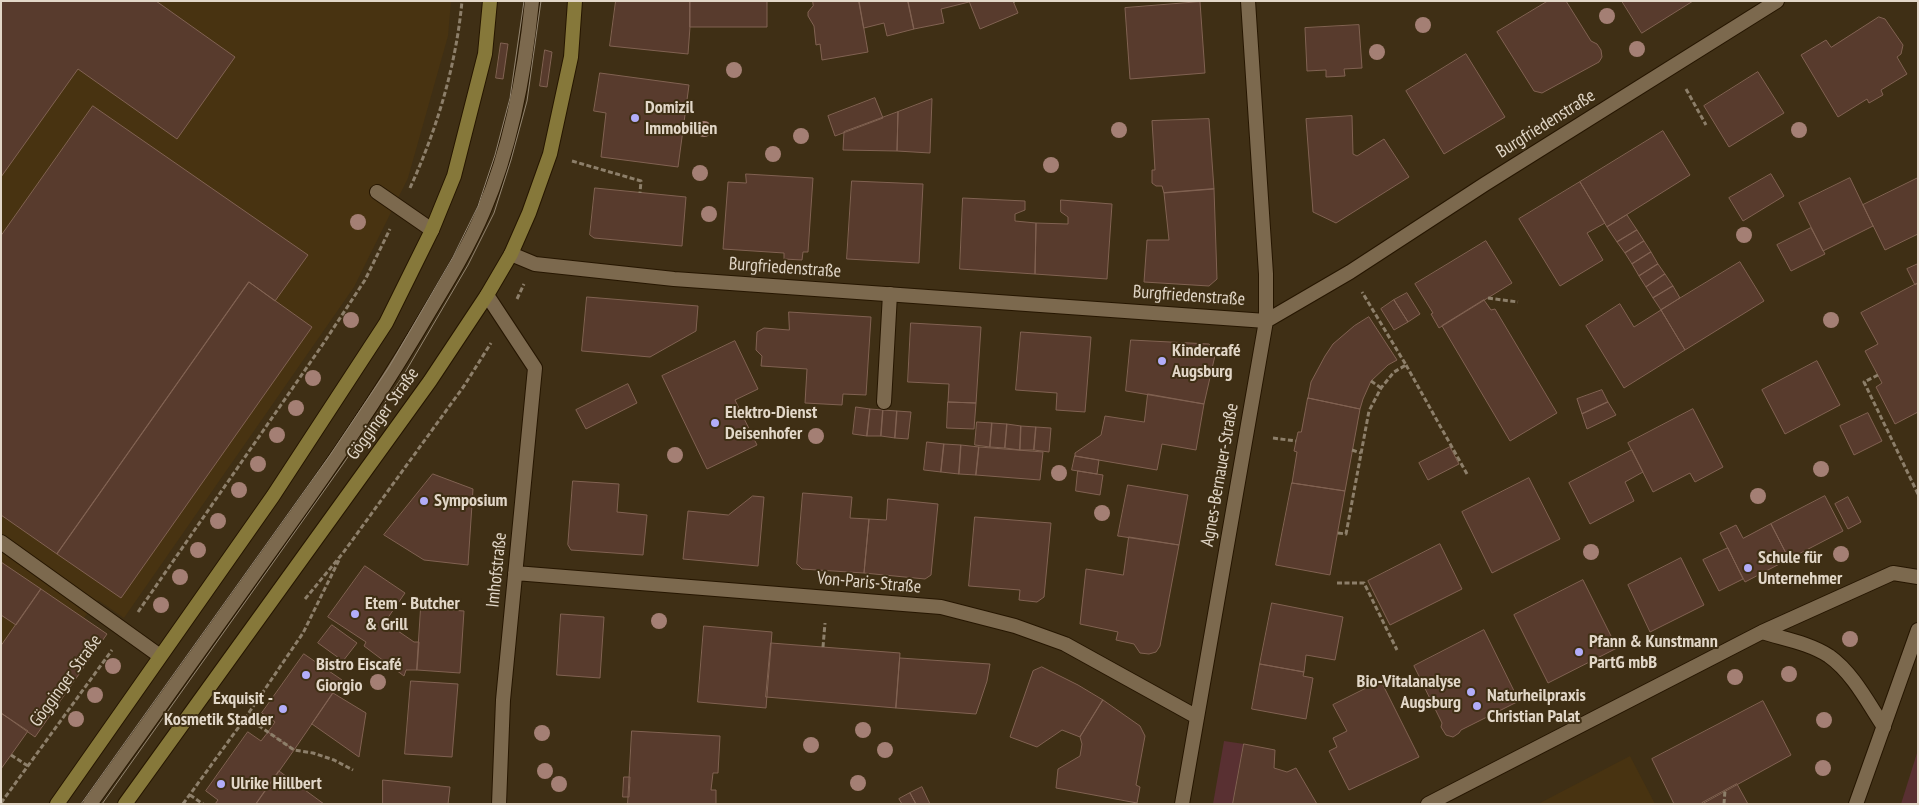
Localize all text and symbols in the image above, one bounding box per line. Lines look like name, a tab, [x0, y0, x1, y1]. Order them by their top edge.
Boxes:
street label: Burgfriedenstraße	[1493, 85, 1599, 163]
place label: Domizil Immobilien	[645, 97, 717, 140]
marker: Domizil Immobilien	[629, 112, 641, 124]
street label: Burgfriedenstraße	[728, 253, 842, 283]
street label: Burgfriedenstraße	[1132, 281, 1246, 311]
place label: Kindercafé Augsburg	[1172, 340, 1241, 382]
marker: Kindercafé Augsburg	[1156, 355, 1168, 367]
street label: Gögginger Straße	[342, 364, 424, 464]
place label: Elektro-Dienst Deisenhofer	[725, 402, 817, 444]
street label: Agnes-Bernauer-Straße	[1197, 402, 1243, 548]
marker: Elektro-Dienst Deisenhofer	[709, 417, 721, 429]
place label: Symposium	[434, 490, 507, 512]
marker: Symposium	[418, 495, 430, 507]
street label: Imhofstraße	[482, 531, 512, 609]
place label: Schule für Unternehmer	[1758, 547, 1842, 590]
marker: Schule für Unternehmer	[1742, 562, 1754, 574]
street label: Von-Paris-Straße	[816, 568, 922, 598]
place label: Etem - Butcher & Grill	[365, 593, 460, 636]
marker: Etem - Butcher & Grill	[349, 608, 361, 620]
street label: Gögginger Straße	[25, 631, 107, 731]
place label: Pfann & Kunstmann PartG mbB	[1589, 631, 1718, 674]
marker: Pfann & Kunstmann PartG mbB	[1573, 646, 1585, 658]
place label: Bistro Eiscafé Giorgio	[316, 654, 402, 696]
marker: Bistro Eiscafé Giorgio	[300, 669, 312, 681]
place label: Bio-Vitalanalyse Augsburg	[1357, 671, 1461, 714]
place label: Naturheilpraxis Christian Palat	[1487, 685, 1586, 728]
marker: Bio-Vitalanalyse Augsburg	[1465, 686, 1477, 698]
place label: Exquisit - Kosmetik Stadler	[164, 688, 273, 731]
marker: Naturheilpraxis Christian Palat	[1471, 700, 1483, 712]
marker: Exquisit - Kosmetik Stadler	[277, 703, 289, 715]
place label: Ulrike Hillbert	[231, 773, 322, 795]
marker: Ulrike Hillbert	[215, 778, 227, 790]

